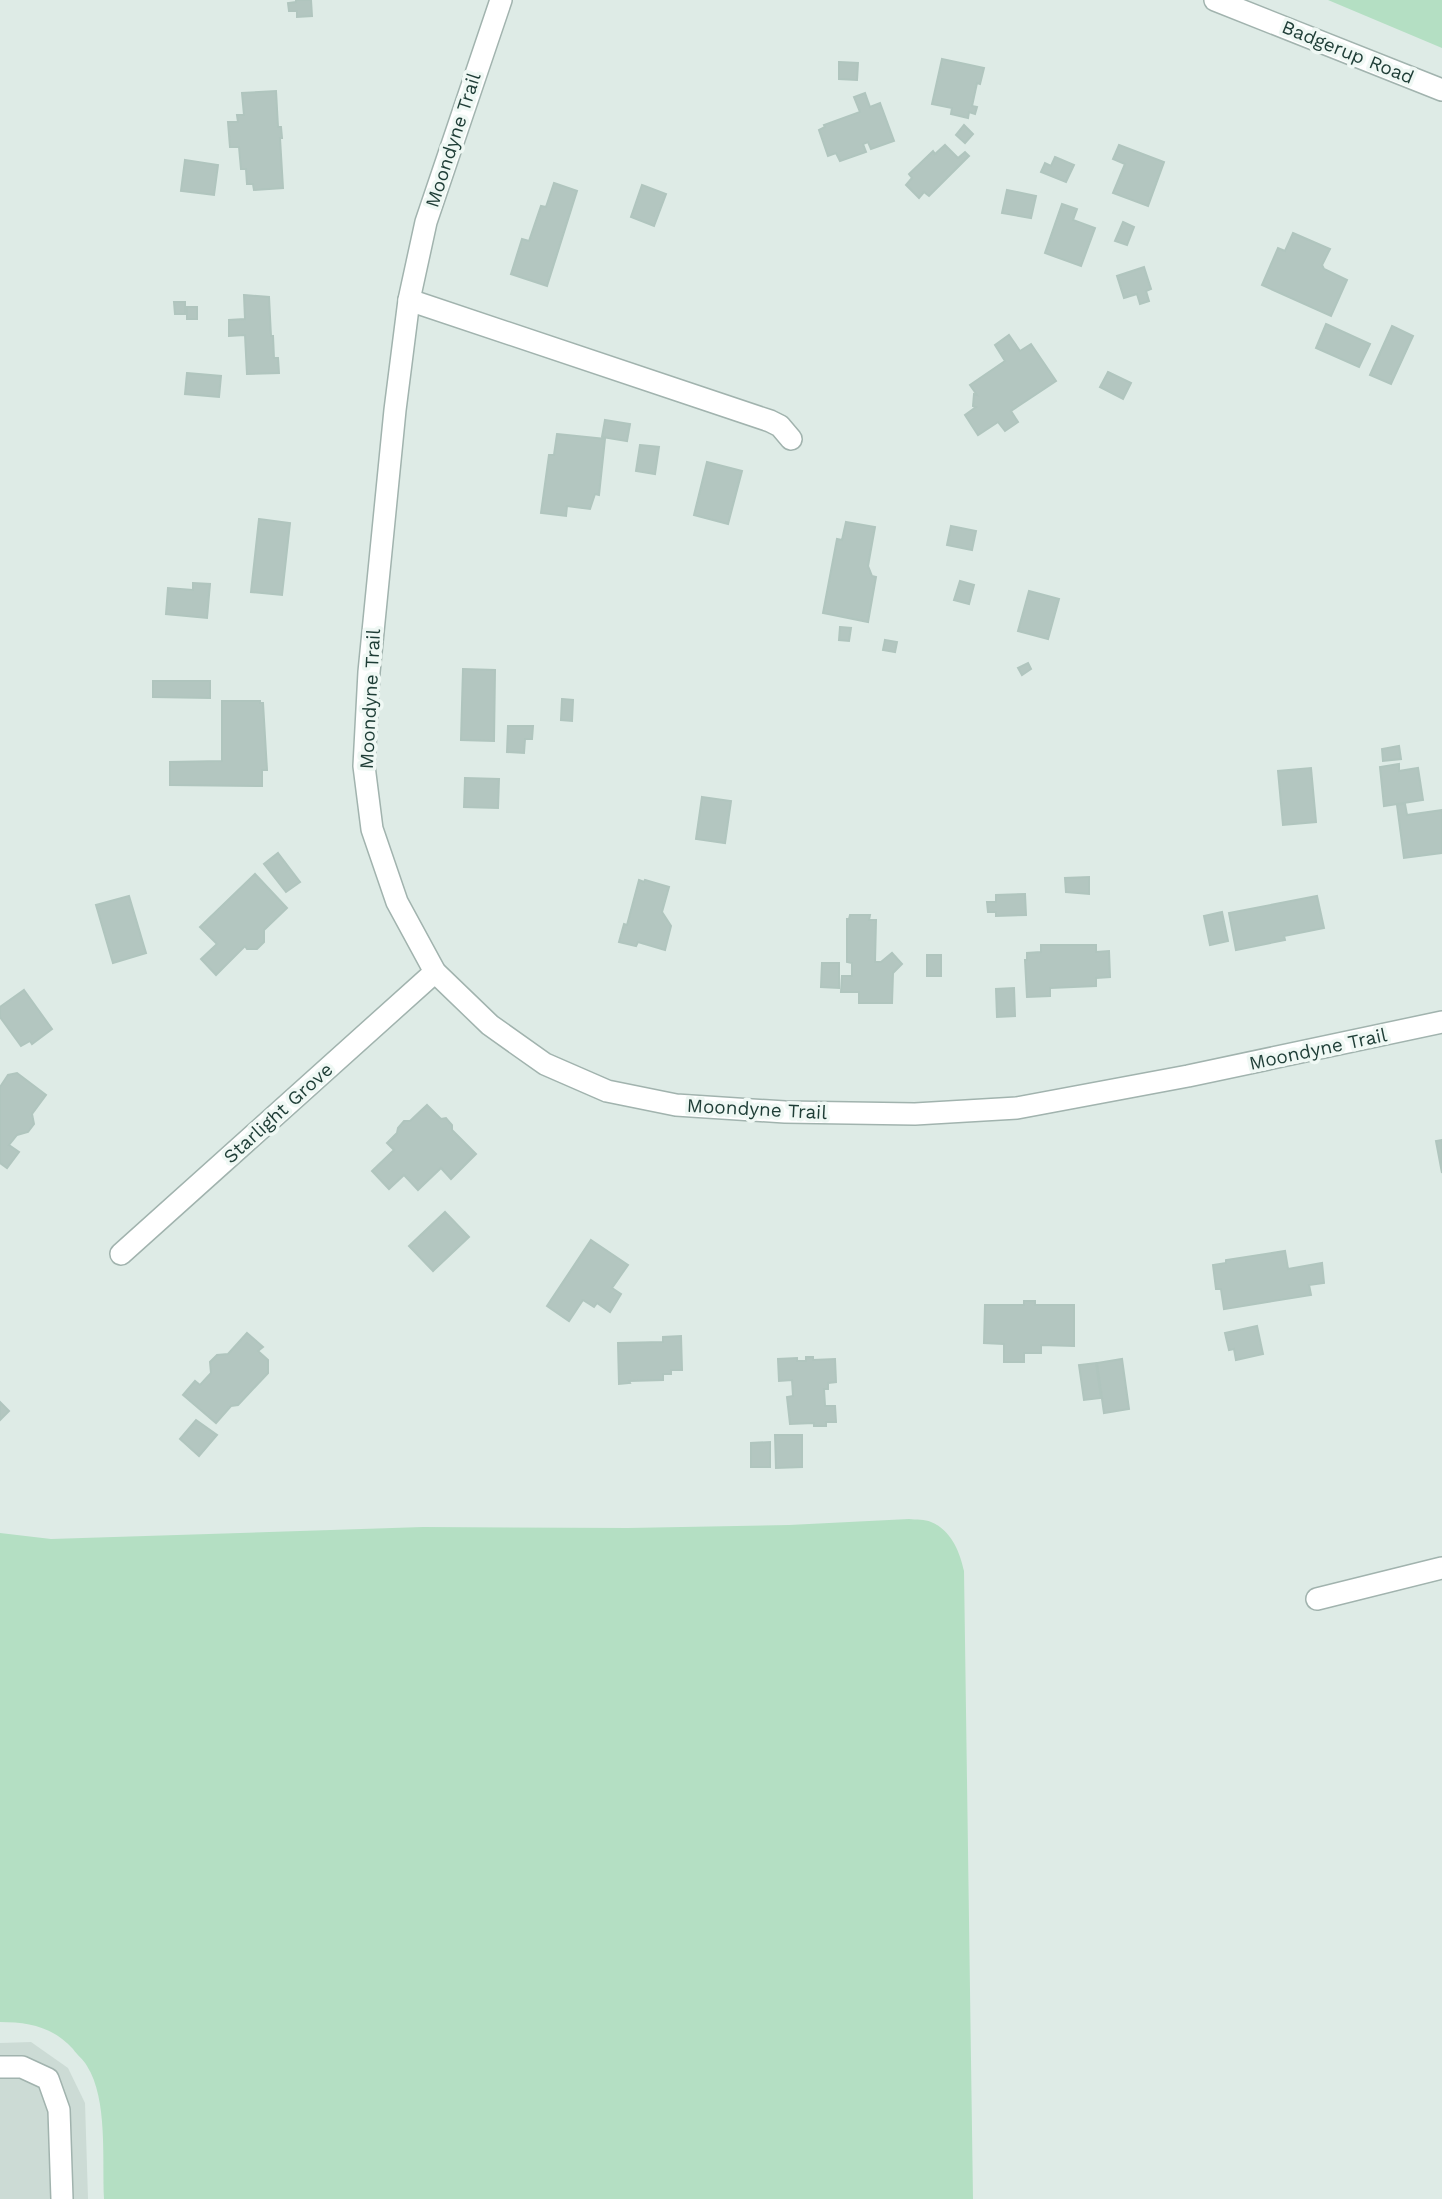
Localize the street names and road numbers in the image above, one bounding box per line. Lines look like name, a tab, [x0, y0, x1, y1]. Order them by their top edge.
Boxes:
street label: Badgerup Road	[1279, 15, 1417, 89]
street label: Moondyne Trail	[420, 70, 486, 210]
street label: Moondyne Trail	[355, 628, 385, 770]
street label: Moondyne Trail	[1247, 1023, 1389, 1075]
street label: Starlight Grove	[219, 1058, 337, 1168]
street label: Moondyne Trail	[686, 1094, 828, 1124]

